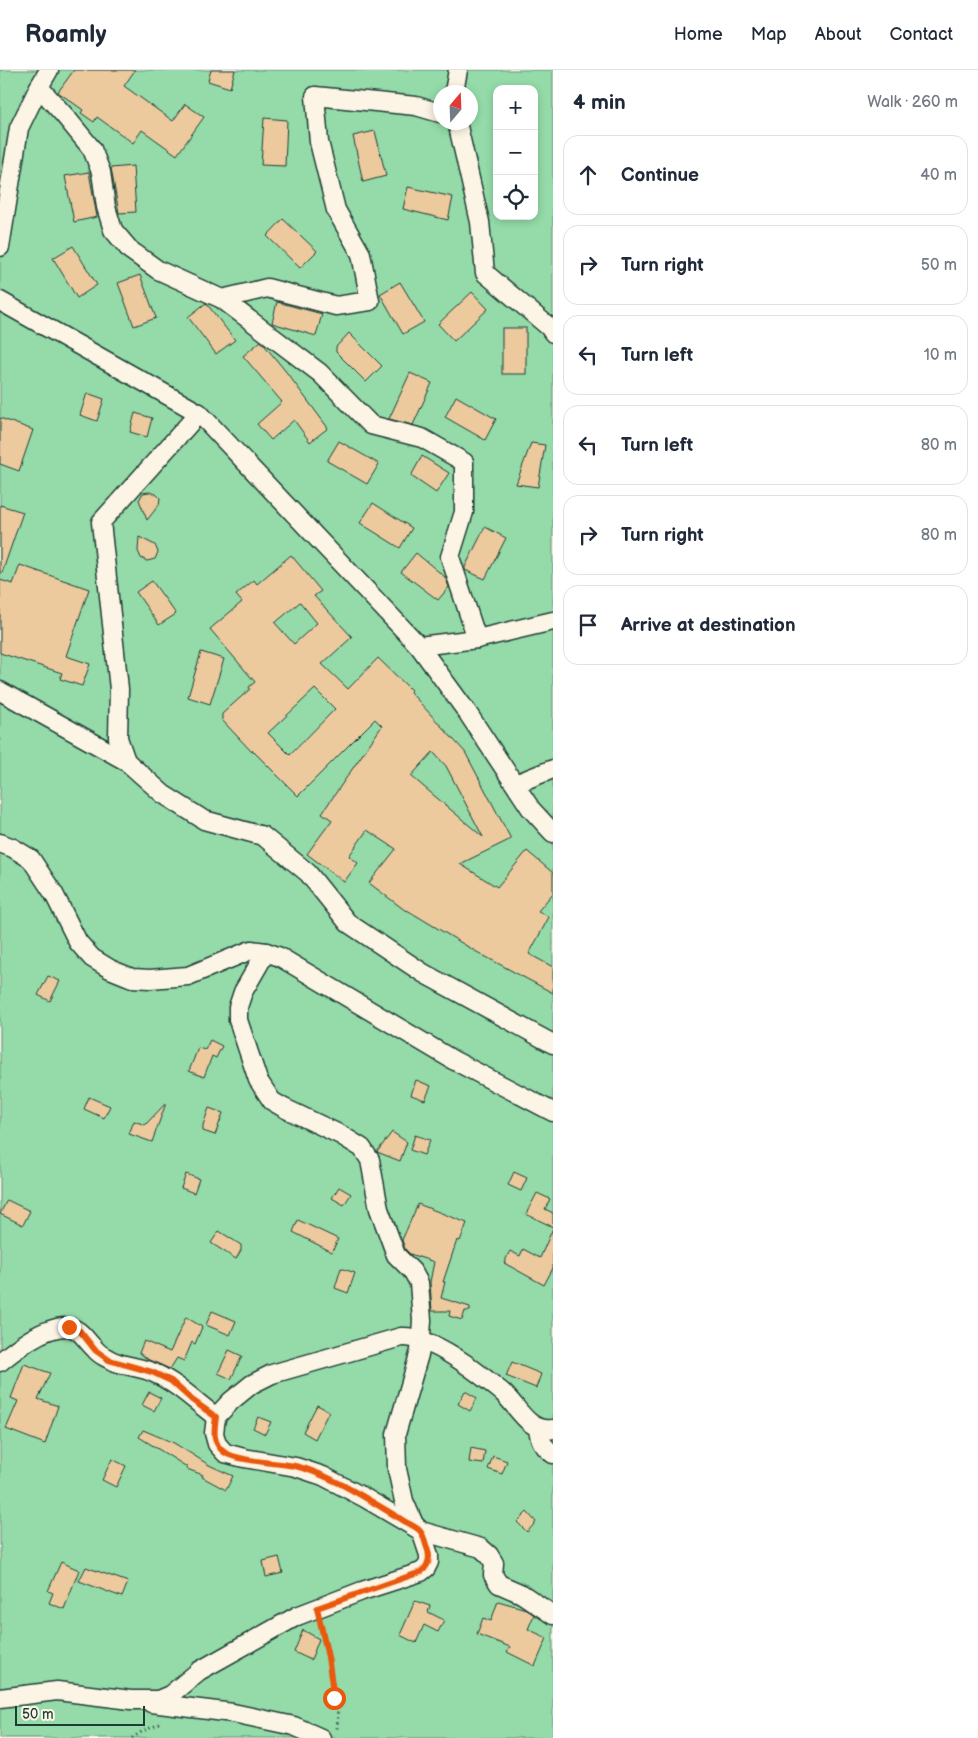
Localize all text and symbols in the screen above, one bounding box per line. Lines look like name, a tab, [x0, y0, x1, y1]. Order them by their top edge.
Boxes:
text: Roamly	[25, 20, 106, 49]
text: Home	[674, 24, 723, 45]
text: Map	[751, 24, 787, 45]
text: About	[815, 24, 862, 45]
text: Contact	[890, 24, 953, 45]
north arrow	[433, 85, 478, 130]
map controls	[493, 85, 538, 220]
button: +	[493, 85, 538, 130]
text: 4 min	[573, 90, 626, 115]
text: Walk · 260 m	[867, 93, 958, 112]
button: −	[493, 130, 538, 175]
icon: ahead	[574, 161, 602, 189]
text: Continue	[621, 164, 699, 187]
text: 40 m	[920, 166, 957, 185]
button: locate	[493, 175, 538, 220]
icon: right	[574, 251, 602, 279]
text: Turn right	[621, 254, 704, 277]
text: 50 m	[921, 256, 957, 275]
icon: left	[574, 341, 602, 369]
text: Turn left	[621, 344, 693, 367]
text: 10 m	[924, 346, 957, 365]
icon: left	[574, 431, 602, 459]
text: Turn left	[621, 434, 693, 457]
text: 80 m	[921, 436, 957, 455]
icon: right	[574, 521, 602, 549]
text: Turn right	[621, 524, 704, 547]
text: 80 m	[921, 526, 957, 545]
icon: arrive	[574, 611, 602, 639]
text: Arrive at destination	[621, 614, 796, 637]
route end	[58, 1316, 81, 1339]
route start	[323, 1687, 346, 1710]
scale bar	[15, 1703, 145, 1726]
text: 50 m	[22, 1706, 54, 1723]

